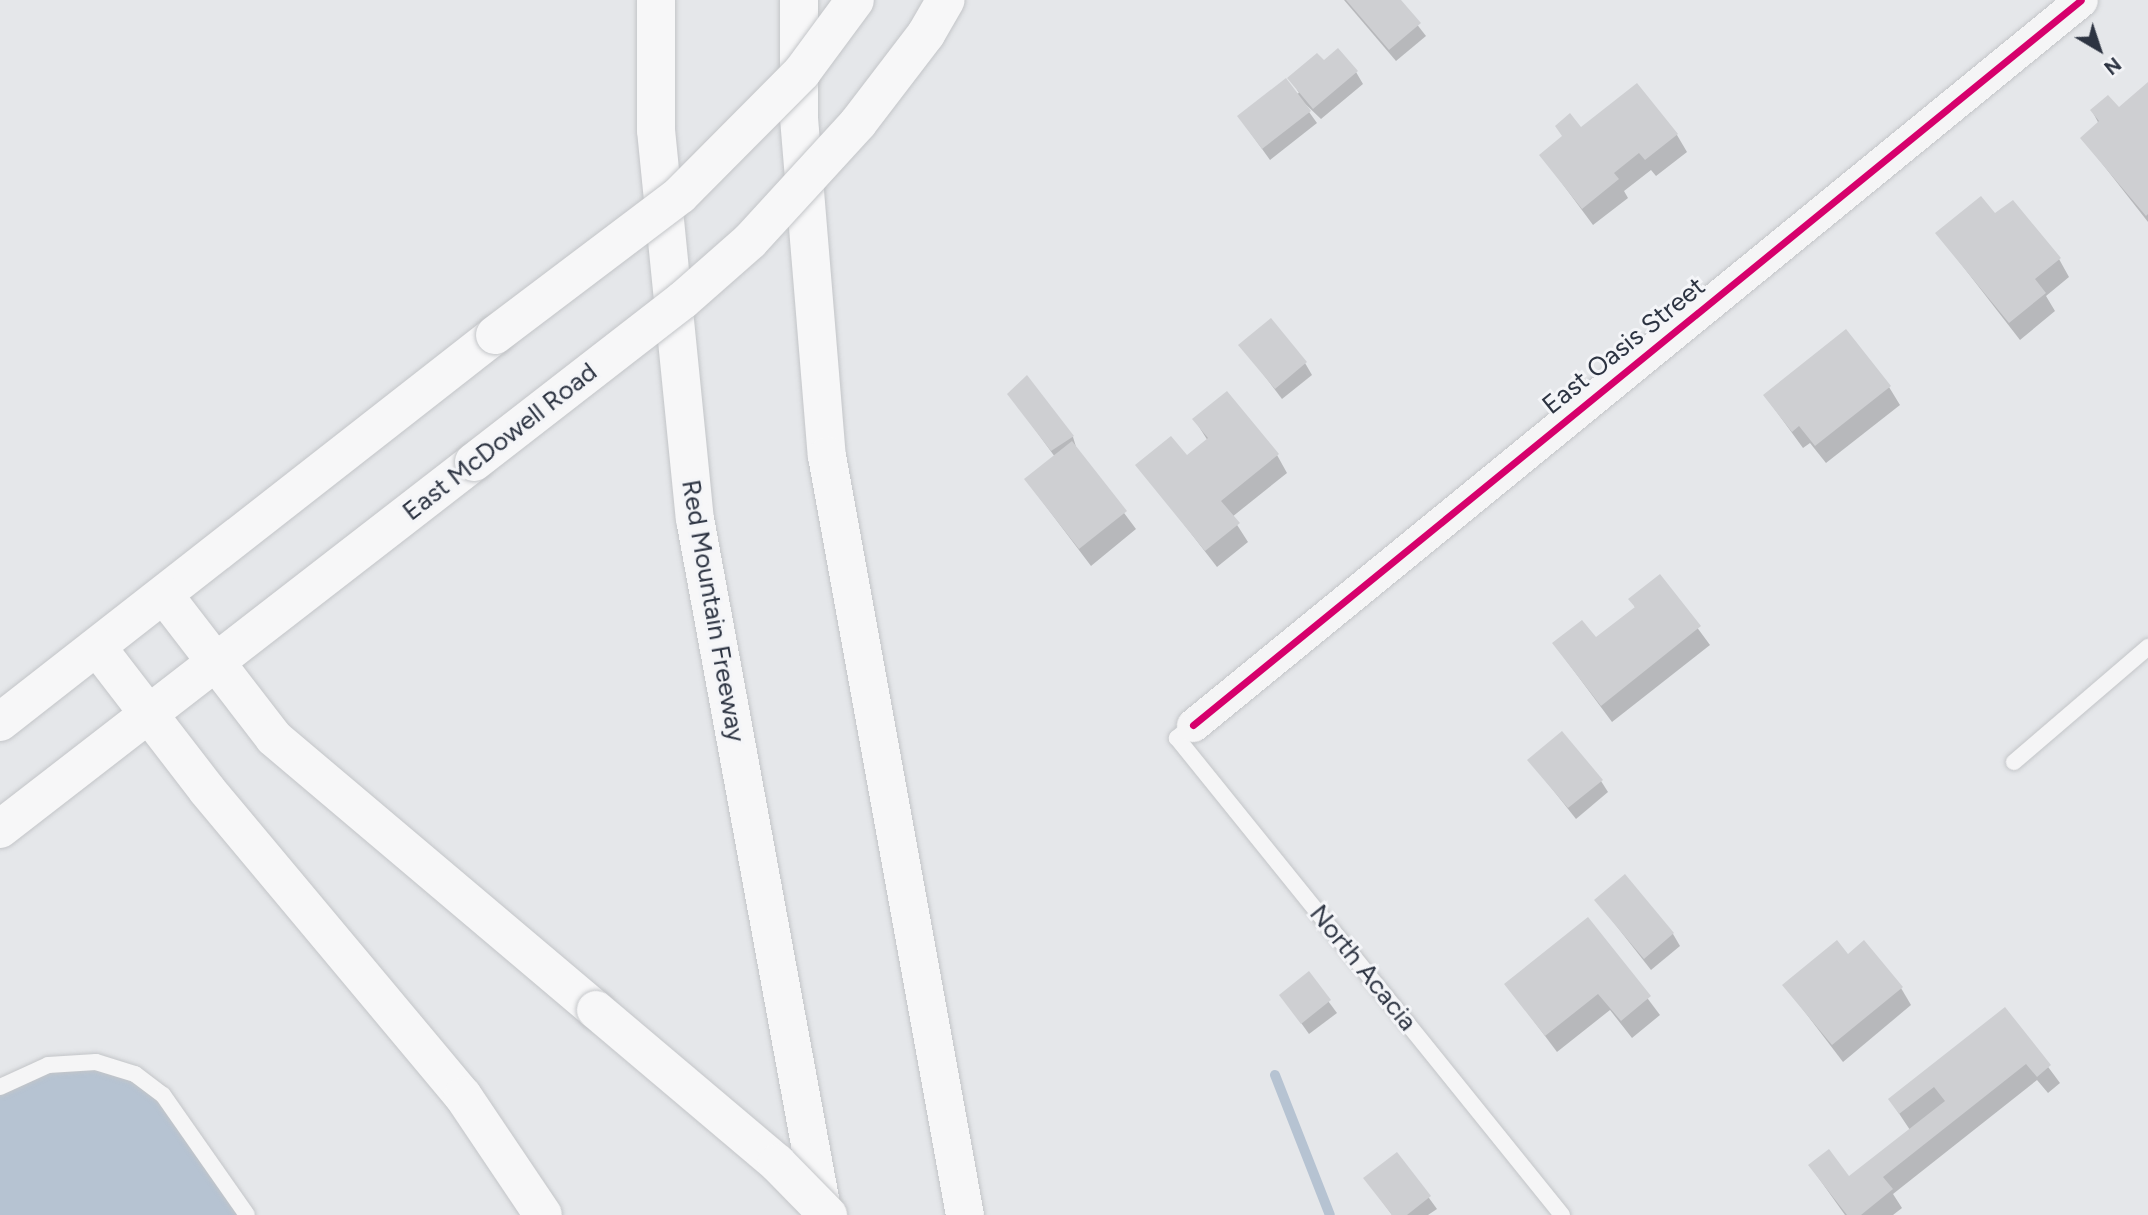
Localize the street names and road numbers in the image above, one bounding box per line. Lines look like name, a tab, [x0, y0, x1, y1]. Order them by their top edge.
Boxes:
street label: East Oasis Street	[1536, 271, 1712, 421]
street label: East McDowell Road	[397, 357, 603, 527]
street label: Red Mountain Freeway	[675, 477, 751, 745]
street label: North Acacia	[1303, 899, 1423, 1037]

